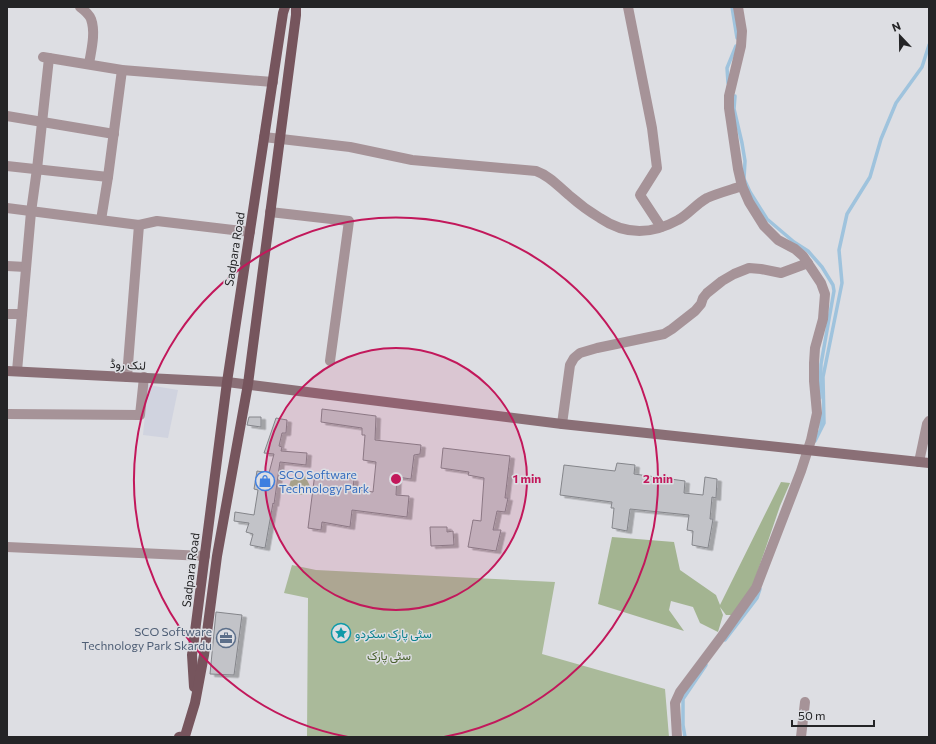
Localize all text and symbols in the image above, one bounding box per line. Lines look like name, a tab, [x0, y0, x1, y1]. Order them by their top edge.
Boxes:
north arrow	[880, 16, 920, 56]
text: N	[890, 19, 902, 34]
street label: Sadpara Road	[221, 211, 247, 287]
street label: لنک روڈ	[109, 356, 146, 374]
place label: SCO Software Technology Park	[279, 467, 370, 495]
shop icon: SCO Software Technology Park	[254, 470, 276, 492]
text: 1 min	[513, 471, 541, 485]
text: 2 min	[643, 471, 673, 485]
centre of rings	[389, 472, 403, 486]
street label: Sadpara Road	[178, 532, 202, 608]
place icon: سٹی پارک سکردو	[330, 622, 352, 644]
place label: SCO Software Technology Park Skardu	[81, 624, 212, 652]
place label: سٹی پارک سکردو	[355, 626, 432, 642]
office icon: SCO Software Technology Park Skardu	[215, 627, 237, 649]
park label: سٹی پارک	[367, 648, 411, 664]
scale bar	[792, 702, 874, 728]
text: 50 m	[798, 708, 826, 722]

